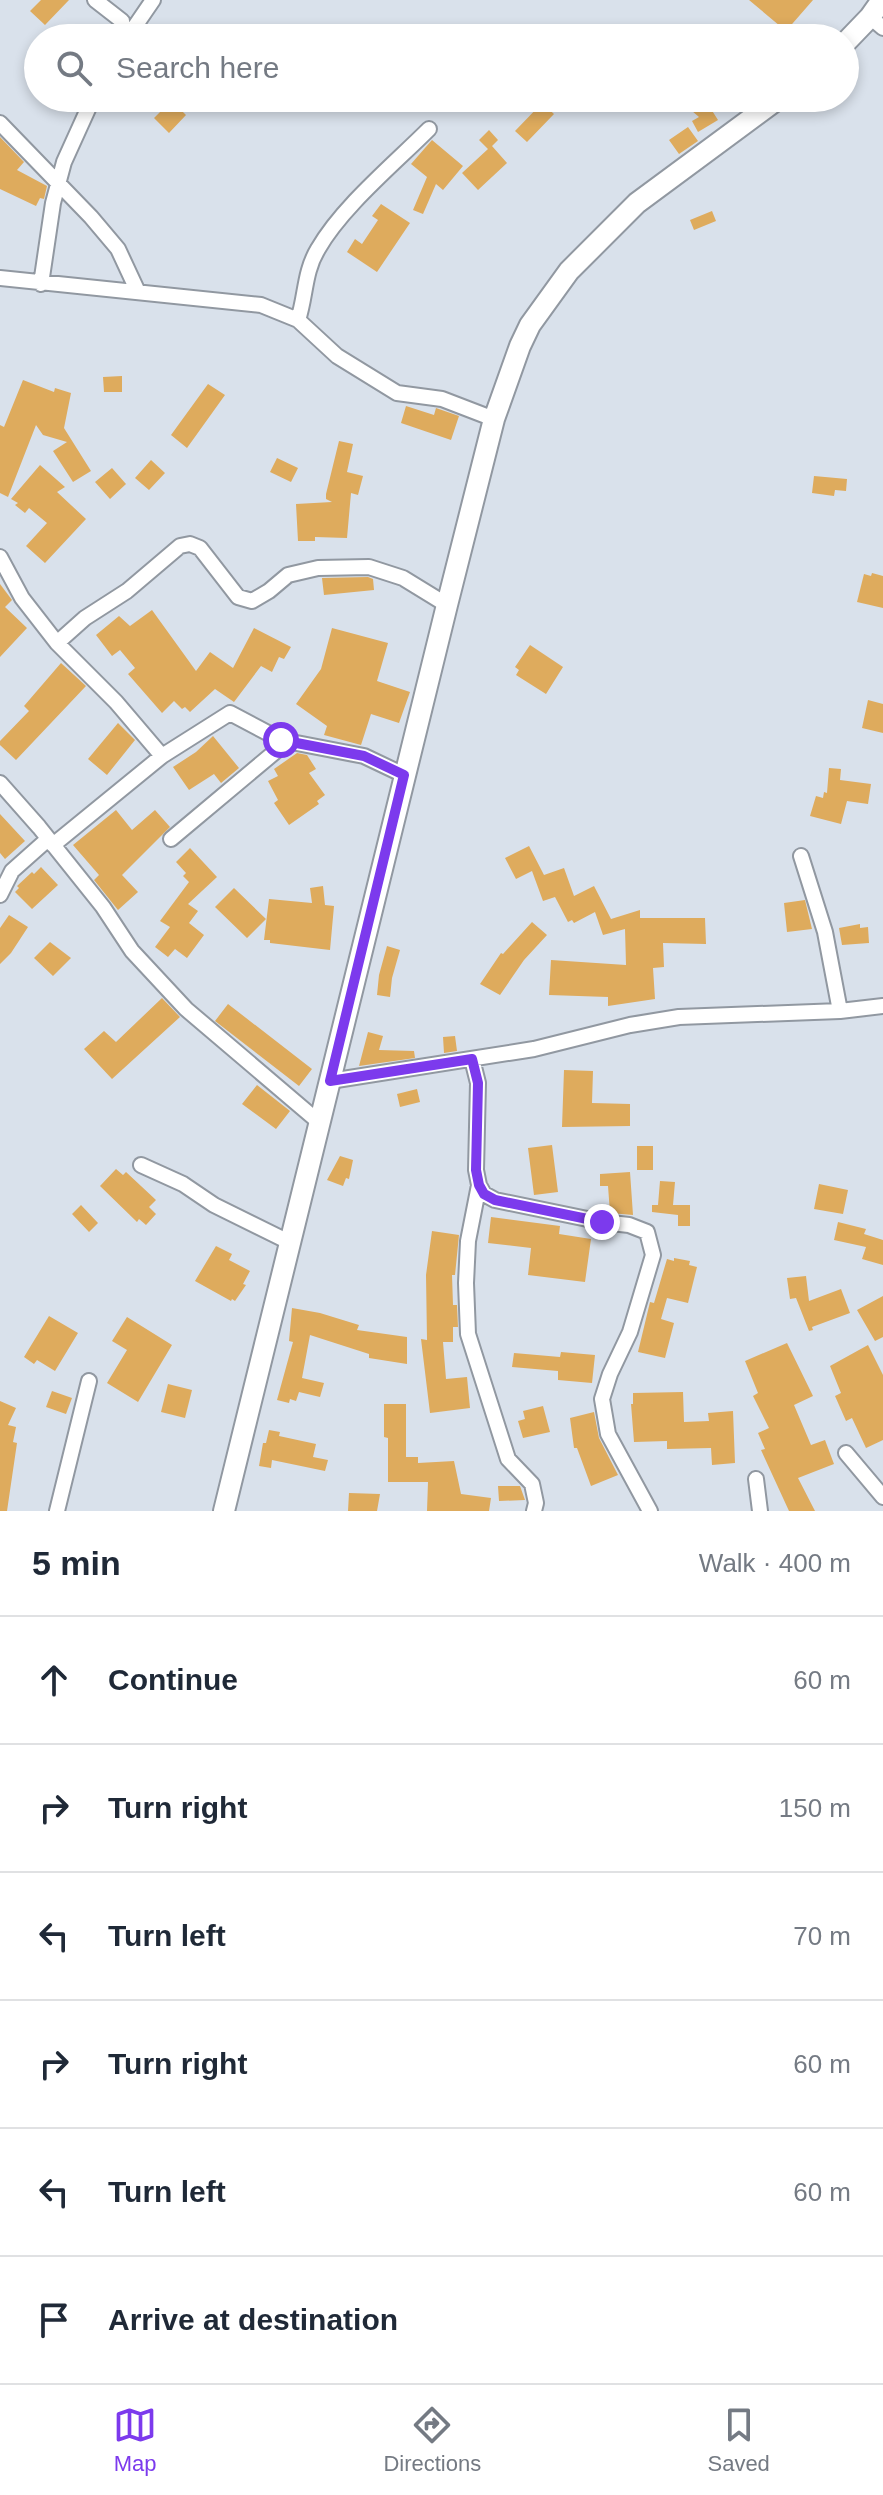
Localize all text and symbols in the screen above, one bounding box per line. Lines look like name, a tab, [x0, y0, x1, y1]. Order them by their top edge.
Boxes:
search box	[24, 24, 859, 112]
icon: search	[52, 46, 96, 90]
text: Search here	[116, 51, 279, 84]
route start	[263, 722, 299, 758]
route end	[584, 1204, 620, 1240]
text: 5 min	[32, 1544, 121, 1582]
text: Walk · 400 m	[699, 1548, 851, 1578]
icon: ahead	[32, 1658, 76, 1702]
text: Continue	[108, 1663, 238, 1696]
text: 60 m	[793, 1665, 851, 1695]
icon: right	[32, 1786, 76, 1830]
text: Turn right	[108, 1791, 247, 1824]
text: 150 m	[779, 1793, 851, 1823]
icon: left	[32, 1914, 76, 1958]
text: Turn left	[108, 1919, 226, 1952]
text: 70 m	[793, 1921, 851, 1951]
icon: right	[32, 2042, 76, 2086]
text: Turn right	[108, 2047, 247, 2080]
text: 60 m	[793, 2049, 851, 2079]
icon: left	[32, 2170, 76, 2214]
text: Turn left	[108, 2175, 226, 2208]
text: 60 m	[793, 2177, 851, 2207]
icon: arrive	[32, 2298, 76, 2342]
text: Arrive at destination	[108, 2303, 398, 2336]
tab: Map	[113, 2403, 157, 2477]
tab: Directions	[383, 2403, 481, 2477]
tab: Saved	[707, 2403, 770, 2477]

